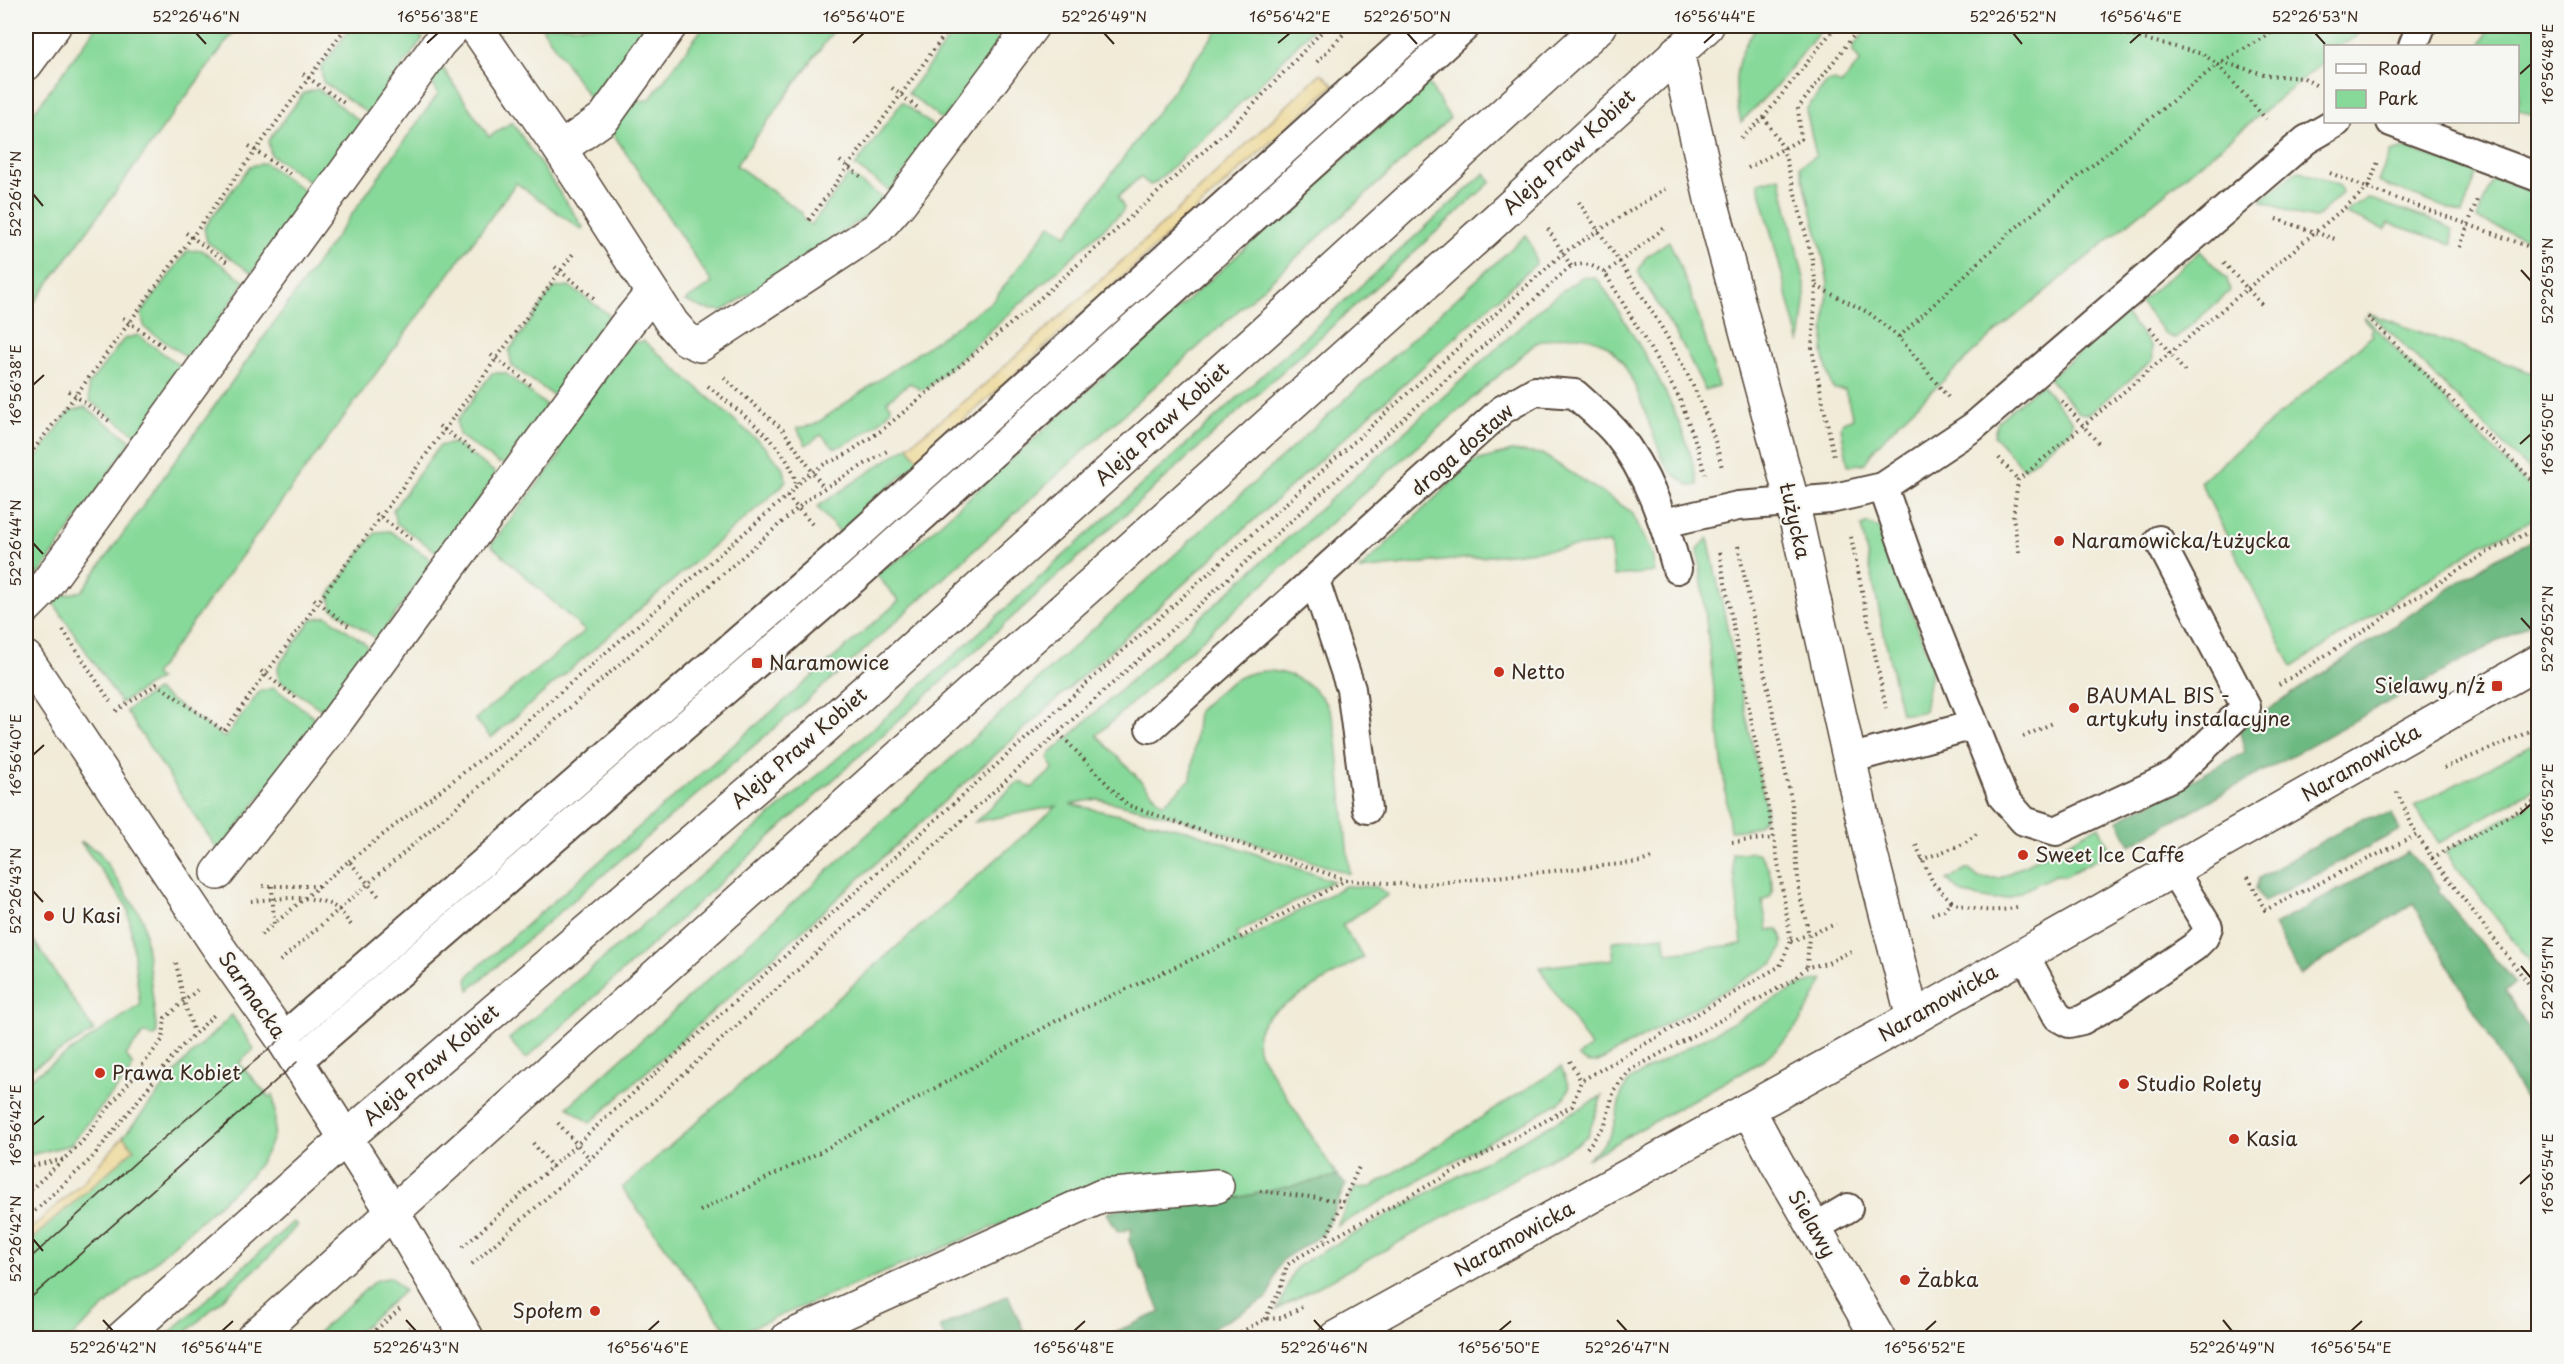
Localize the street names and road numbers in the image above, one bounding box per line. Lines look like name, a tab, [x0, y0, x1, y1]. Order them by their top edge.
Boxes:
street label: Aleja Praw Kobiet	[1495, 82, 1641, 221]
street label: Aleja Praw Kobiet	[1087, 355, 1235, 492]
street label: droga dostaw	[1403, 396, 1520, 502]
street label: Łużycka	[1773, 479, 1819, 562]
street label: Aleja Praw Kobiet	[724, 679, 873, 815]
street label: Naramowicka	[2295, 715, 2426, 809]
street label: Sarmacka	[212, 945, 294, 1045]
street label: Naramowicka	[1872, 955, 2003, 1049]
street label: Aleja Praw Kobiet	[356, 996, 505, 1132]
street label: Sielawy	[1782, 1184, 1844, 1263]
street label: Naramowicka	[1448, 1192, 1580, 1284]

